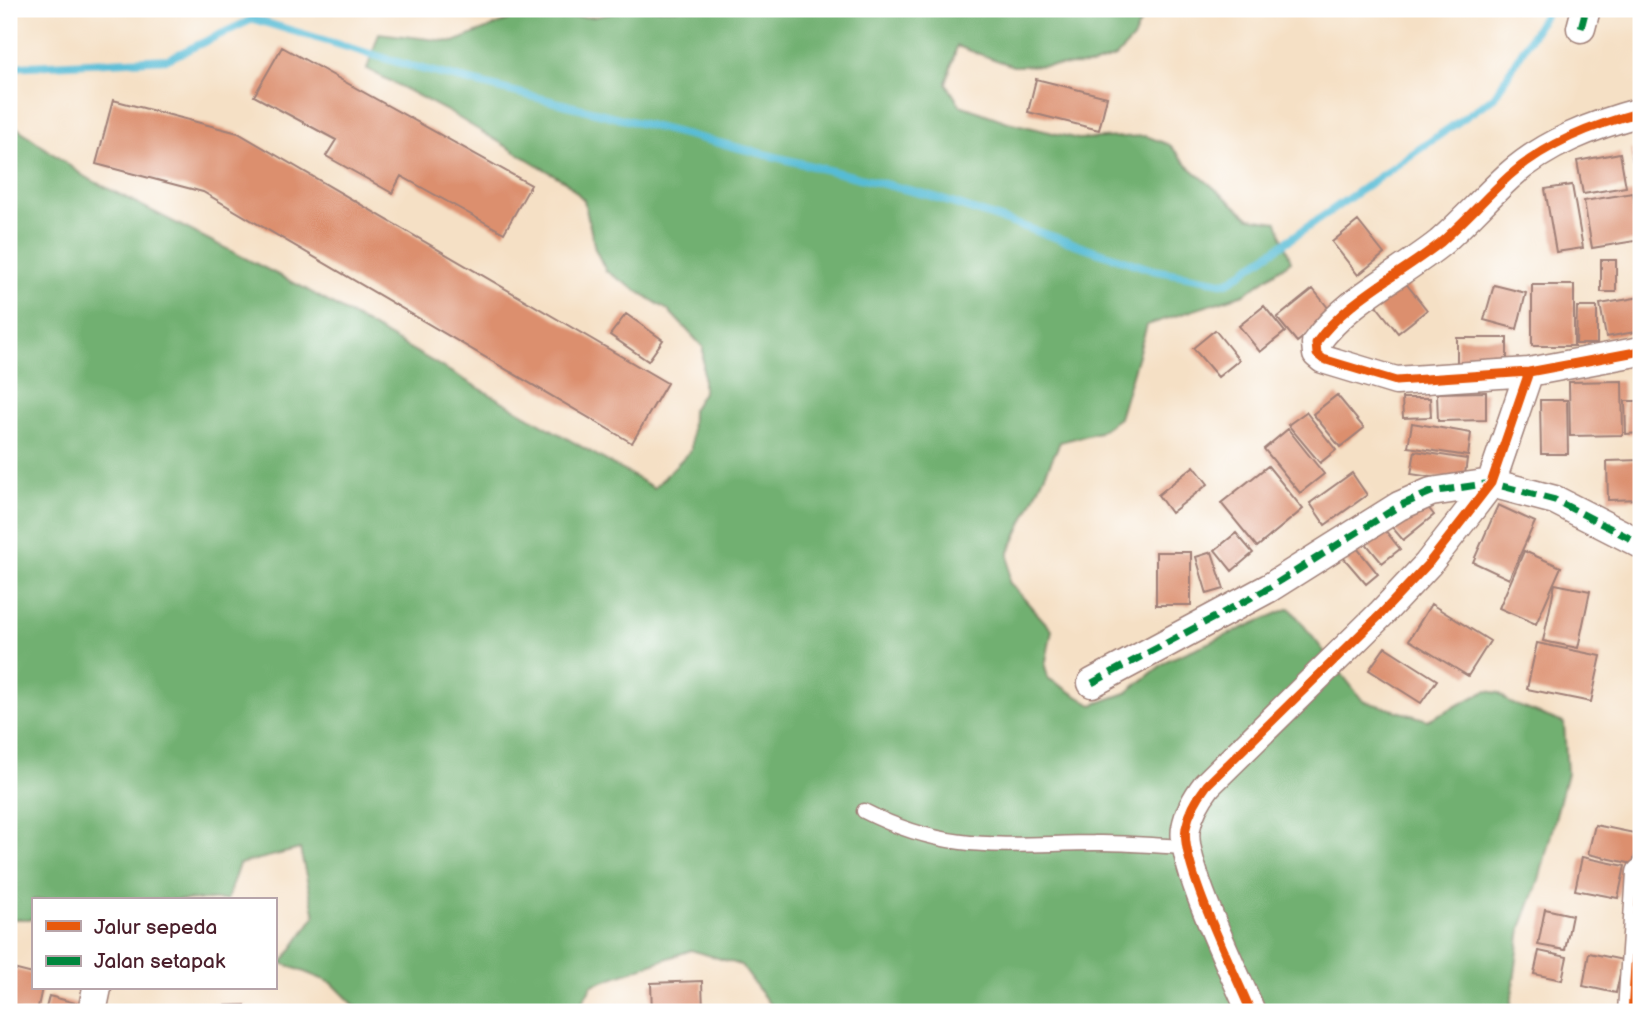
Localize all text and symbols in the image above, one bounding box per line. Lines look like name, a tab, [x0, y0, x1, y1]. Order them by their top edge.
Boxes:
legend	[32, 898, 276, 990]
text: Jalur sepeda	[94, 915, 217, 940]
text: Jalan setapak	[94, 949, 226, 974]

